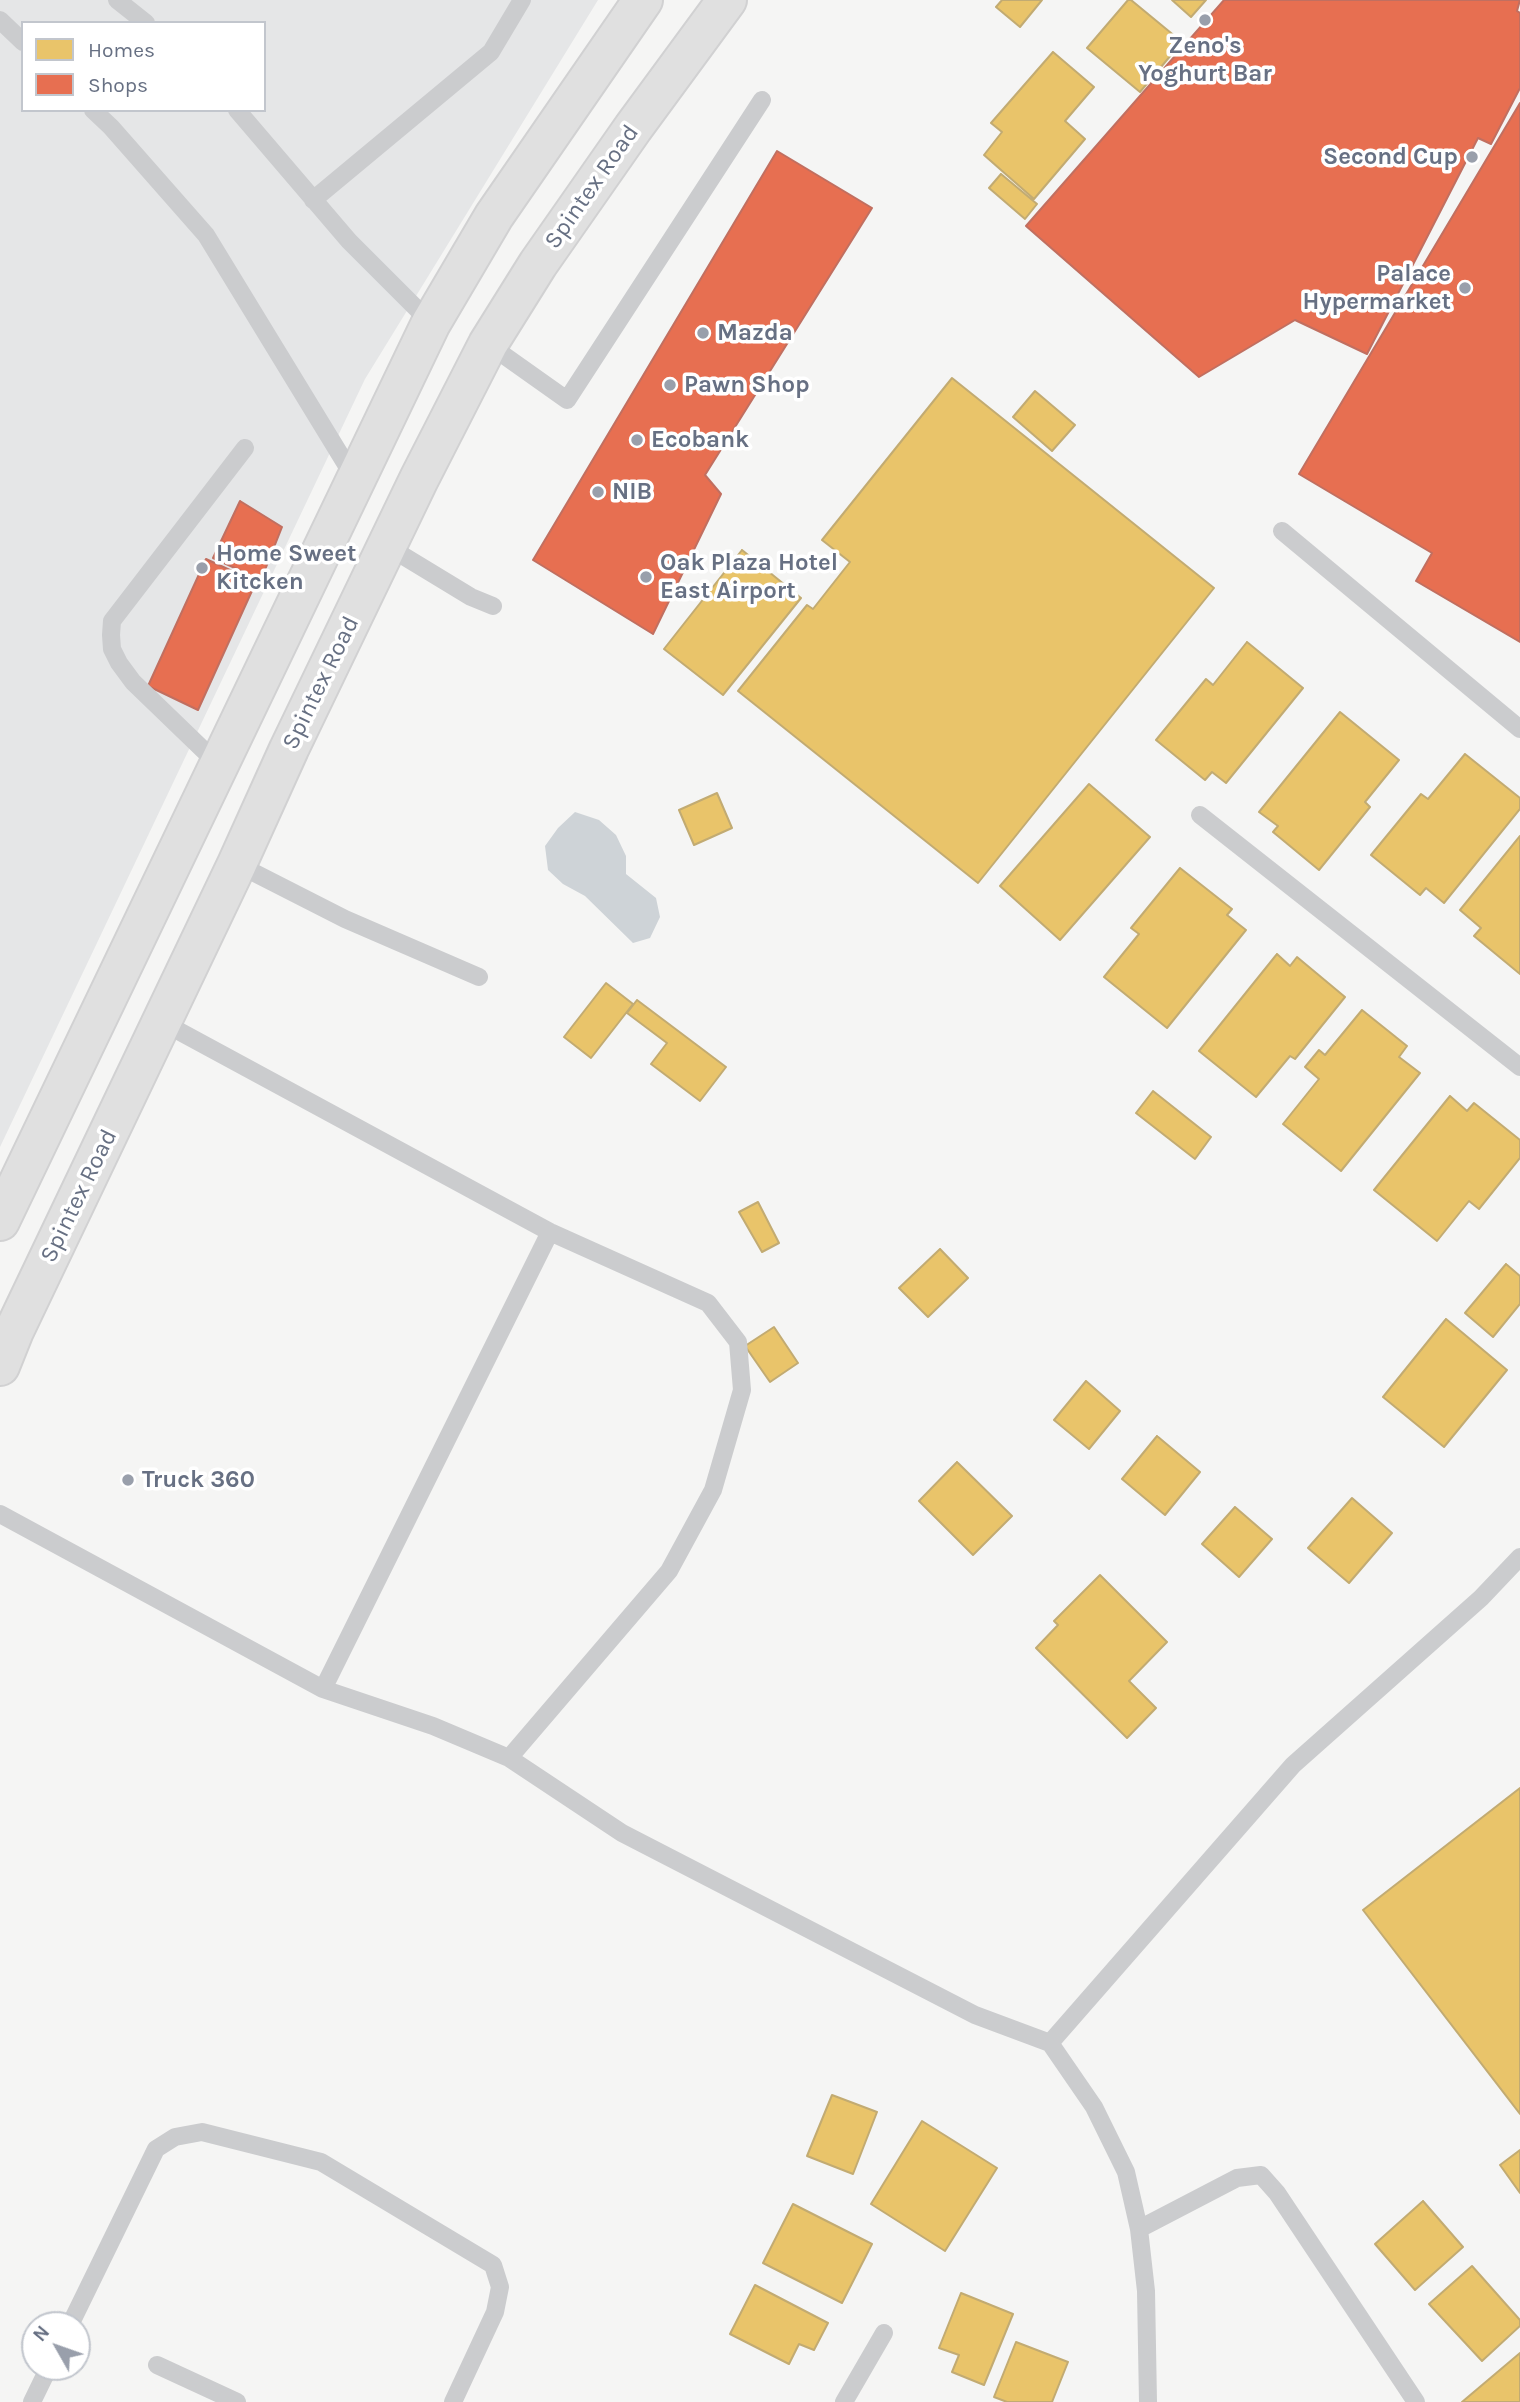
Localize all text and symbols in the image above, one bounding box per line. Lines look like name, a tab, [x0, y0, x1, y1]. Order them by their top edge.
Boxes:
marker: Zeno's Yoghurt Bar	[1197, 12, 1213, 28]
legend	[21, 21, 266, 112]
place label: Zeno's Yoghurt Bar	[1138, 32, 1272, 88]
text: Homes	[88, 38, 155, 62]
text: Shops	[88, 73, 148, 97]
street label: Spintex Road	[539, 119, 645, 255]
place label: Second Cup	[1323, 143, 1458, 171]
marker: Second Cup	[1464, 149, 1480, 165]
place label: Palace Hypermarket	[1303, 260, 1451, 316]
marker: Palace Hypermarket	[1457, 280, 1473, 296]
place label: Mazda	[717, 319, 793, 347]
marker: Mazda	[695, 325, 711, 341]
place label: Pawn Shop	[684, 371, 810, 399]
marker: Pawn Shop	[662, 377, 678, 393]
place label: Ecobank	[651, 426, 749, 454]
marker: Ecobank	[629, 432, 645, 448]
place label: NIB	[612, 478, 652, 506]
marker: NIB	[590, 484, 606, 500]
place label: Home Sweet Kitcken	[216, 540, 356, 596]
place label: Oak Plaza Hotel East Airport	[660, 549, 838, 605]
marker: Home Sweet Kitcken	[194, 560, 210, 576]
marker: Oak Plaza Hotel East Airport	[638, 569, 654, 585]
street label: Spintex Road	[276, 612, 366, 754]
street label: Spintex Road	[34, 1125, 124, 1267]
place label: Truck 360	[142, 1466, 255, 1494]
marker: Truck 360	[120, 1472, 136, 1488]
north arrow	[21, 2311, 91, 2381]
text: N	[29, 2321, 54, 2346]

